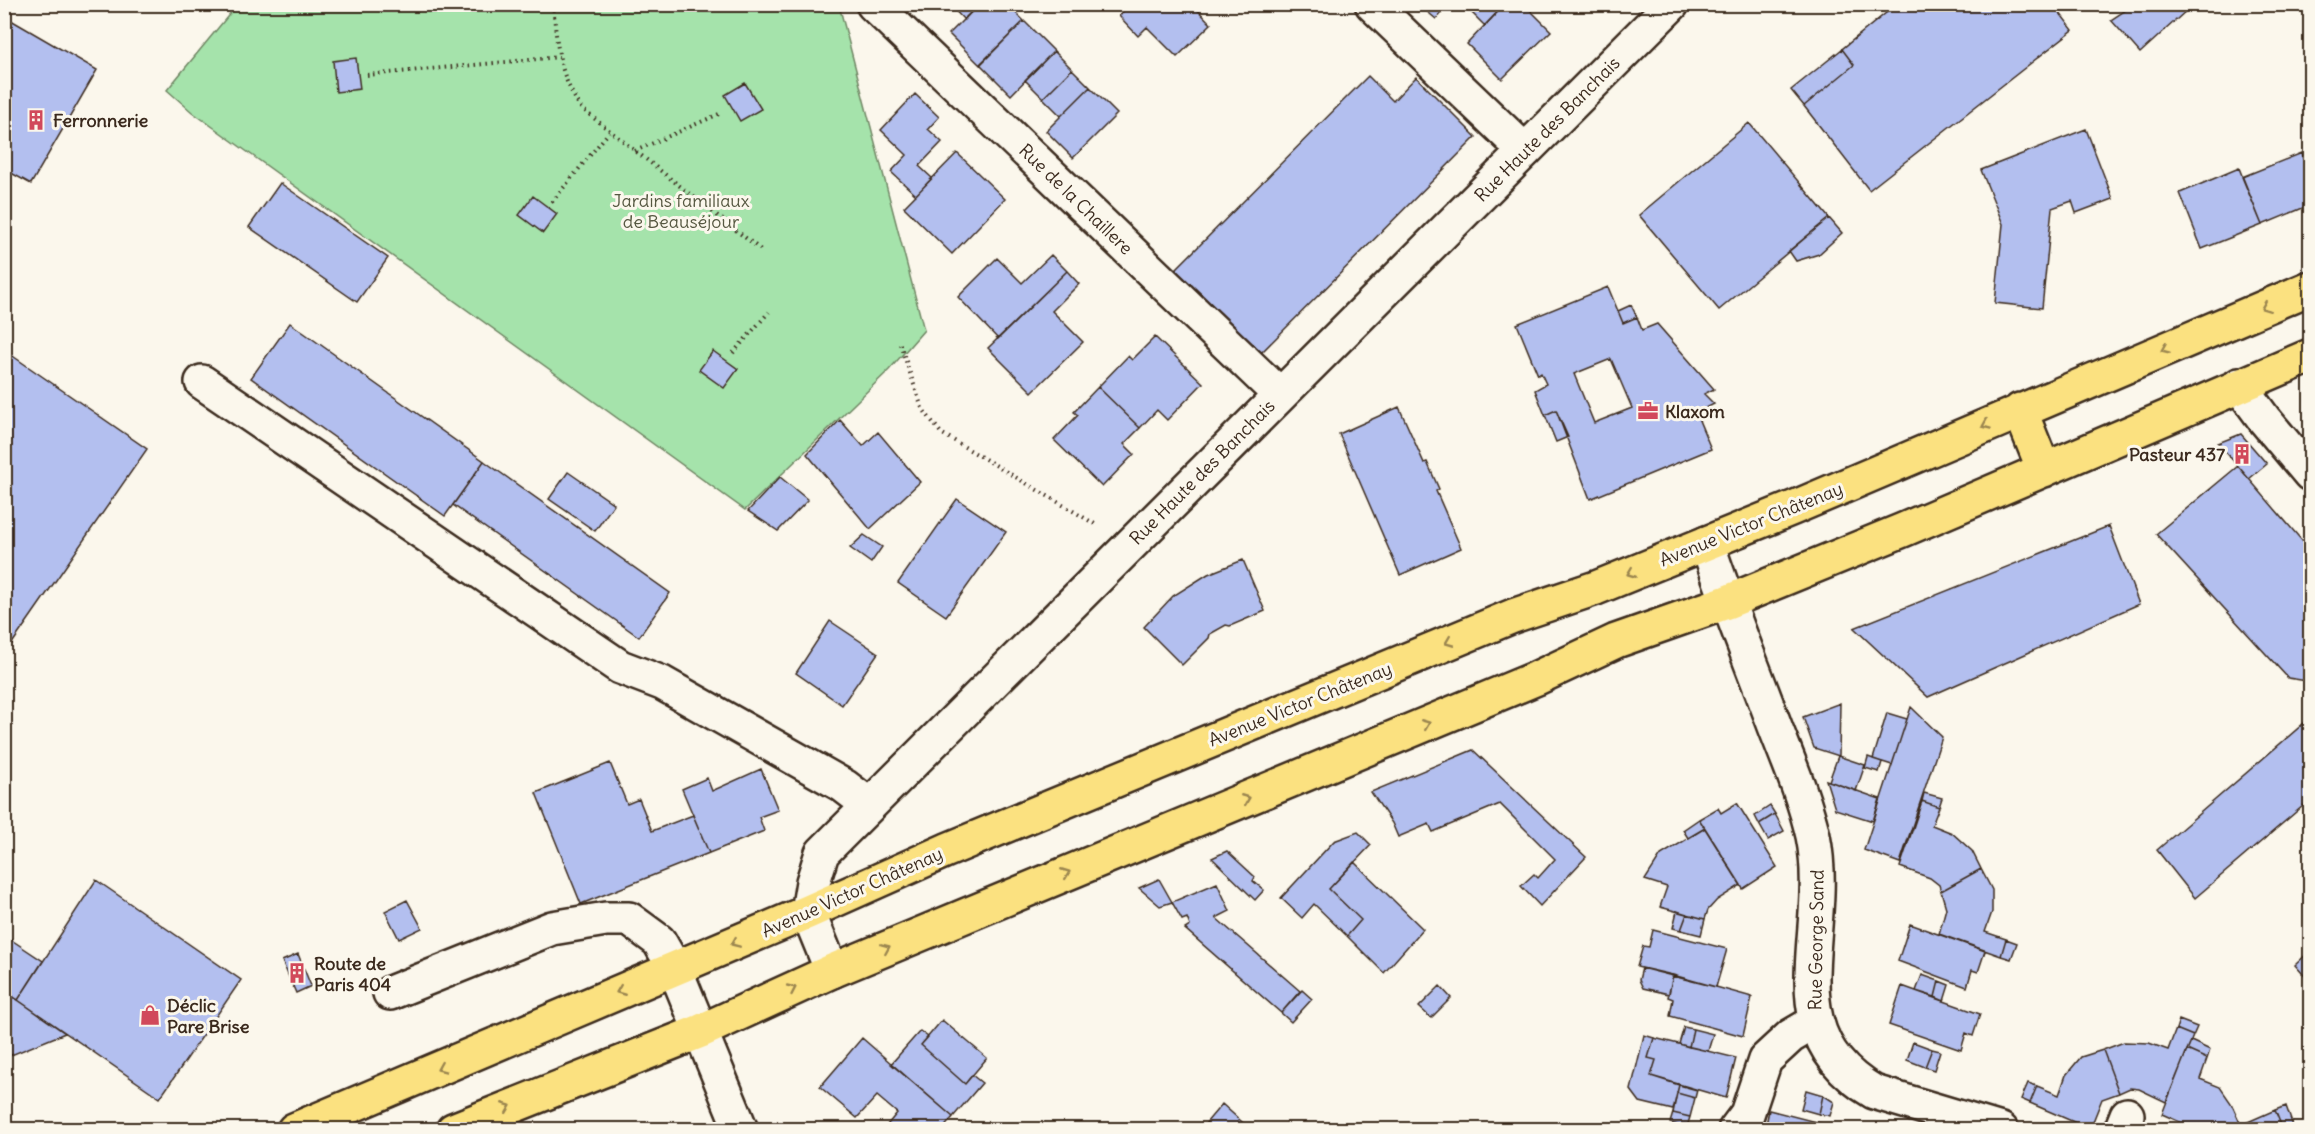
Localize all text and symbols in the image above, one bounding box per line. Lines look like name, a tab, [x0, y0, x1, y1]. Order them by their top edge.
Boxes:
street label: Rue Haute des Banchais	[1469, 51, 1625, 207]
building icon: Ferronnerie	[24, 108, 48, 132]
place label: Ferronnerie	[53, 109, 148, 132]
street label: Rue de la Chaillere	[1014, 139, 1138, 259]
park label: Jardins familiaux de Beauséjour	[612, 189, 750, 233]
one-way arrow	[2260, 300, 2271, 312]
one-way arrow	[2160, 341, 2171, 353]
street label: Rue Haute des Banchais	[1124, 394, 1280, 550]
office icon: Klaxom	[1636, 399, 1660, 423]
place label: Klaxom	[1665, 400, 1725, 423]
one-way arrow	[1981, 418, 1992, 430]
building icon: Pasteur 437	[2230, 442, 2254, 466]
place label: Pasteur 437	[2129, 443, 2225, 466]
street label: Avenue Victor Châtenay	[1656, 477, 1846, 571]
one-way arrow	[1627, 566, 1638, 578]
one-way arrow	[1444, 635, 1455, 647]
street label: Avenue Victor Châtenay	[1205, 657, 1395, 751]
one-way arrow	[1420, 719, 1431, 731]
one-way arrow	[1240, 794, 1251, 806]
street label: Avenue Victor Châtenay	[758, 842, 946, 942]
one-way arrow	[1060, 868, 1071, 880]
street label: Rue George Sand	[1803, 869, 1829, 1011]
one-way arrow	[730, 936, 741, 948]
one-way arrow	[879, 943, 890, 955]
place label: Route de Paris 404	[314, 952, 392, 996]
building icon: Route de Paris 404	[285, 961, 309, 985]
one-way arrow	[616, 984, 627, 996]
one-way arrow	[786, 984, 797, 996]
place label: Déclic Pare Brise	[167, 994, 250, 1038]
shop icon: Déclic Pare Brise	[138, 1003, 162, 1027]
one-way arrow	[436, 1060, 447, 1072]
one-way arrow	[500, 1102, 511, 1114]

